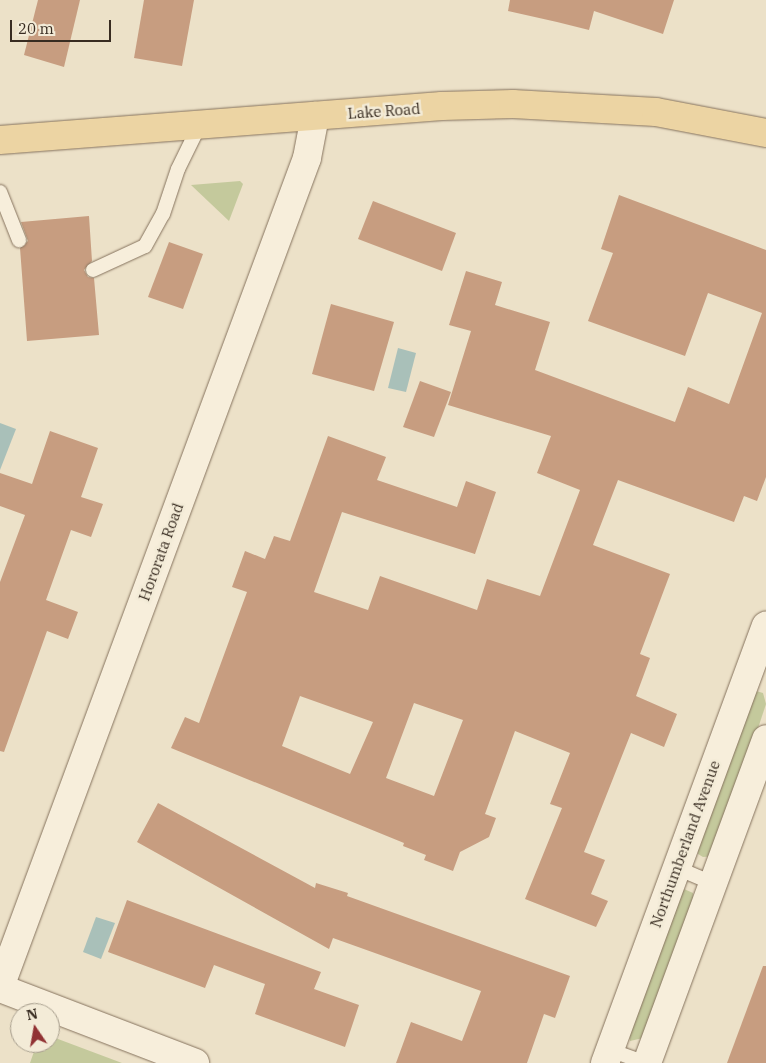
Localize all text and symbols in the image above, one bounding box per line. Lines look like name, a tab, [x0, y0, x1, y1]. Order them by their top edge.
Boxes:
scale bar	[12, 10, 114, 42]
text: 20 m	[18, 19, 54, 38]
street label: Lake Road	[347, 99, 421, 123]
street label: Hororata Road	[135, 501, 187, 603]
street label: Northumberland Avenue	[646, 758, 724, 930]
north arrow	[10, 1003, 60, 1053]
text: N	[25, 1004, 39, 1024]

